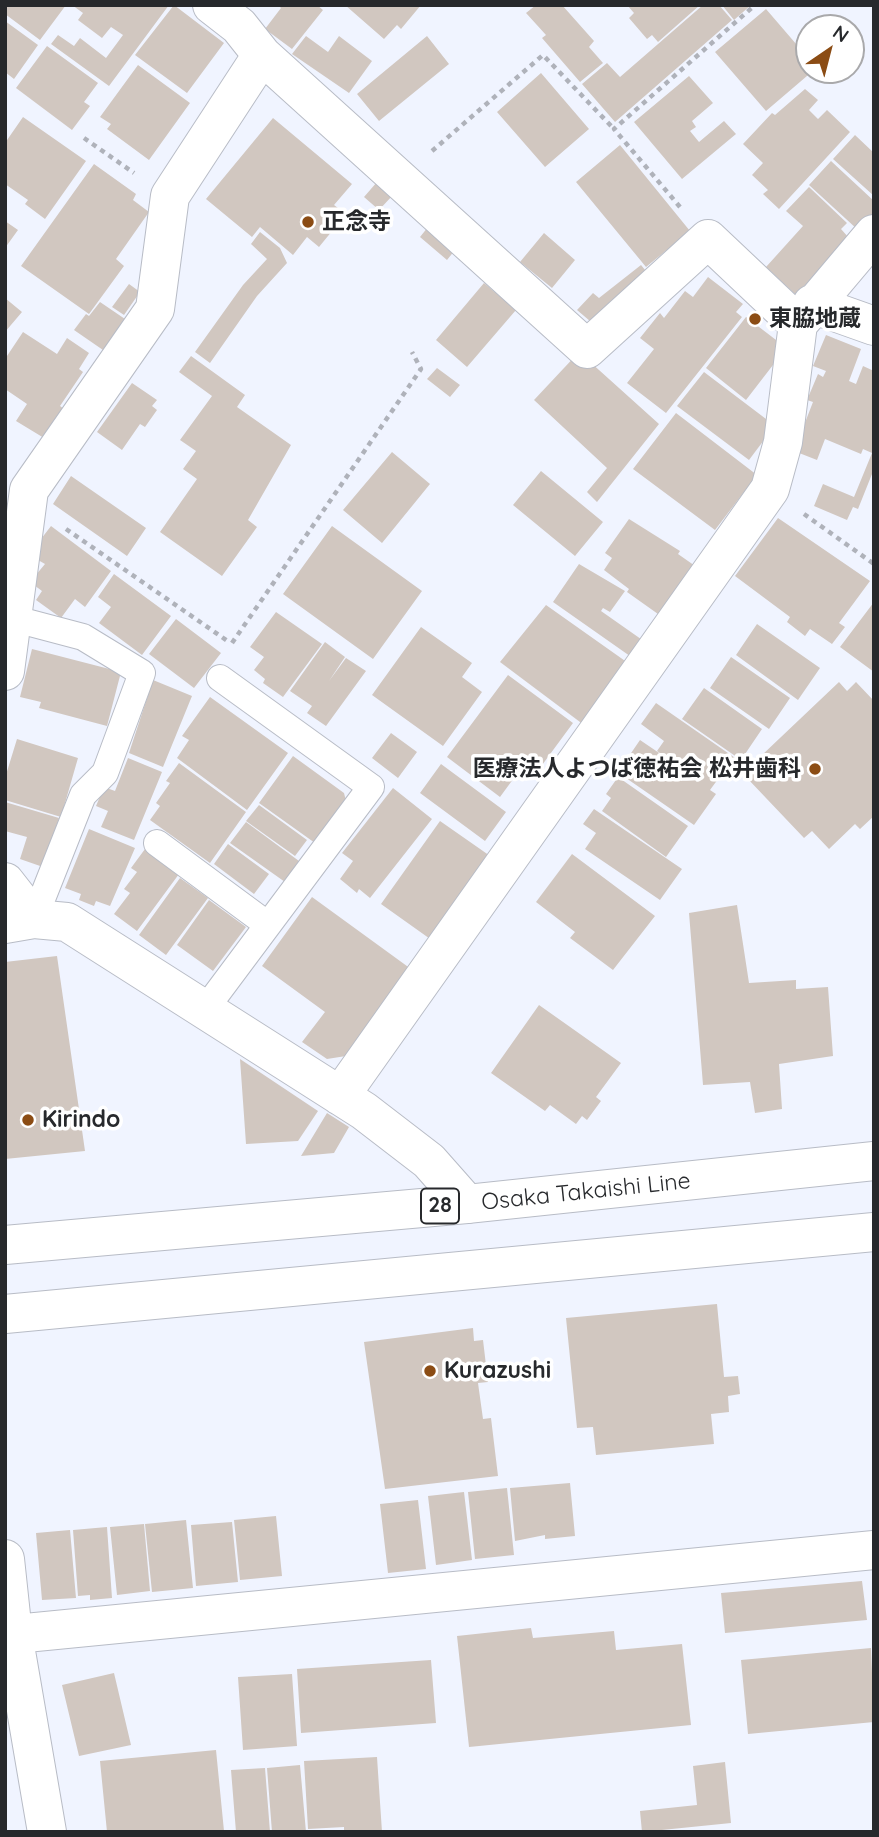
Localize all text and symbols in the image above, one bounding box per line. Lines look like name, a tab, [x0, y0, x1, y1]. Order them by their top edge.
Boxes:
north arrow	[795, 14, 865, 84]
text: N	[828, 20, 854, 47]
place label: 正念寺	[322, 208, 391, 236]
marker: 正念寺	[300, 214, 316, 230]
place label: 東脇地蔵	[769, 305, 861, 333]
marker: 東脇地蔵	[747, 311, 763, 327]
place label: 医療法人よつば徳祐会 松井歯科	[473, 755, 801, 783]
marker: 医療法人よつば徳祐会 松井歯科	[807, 761, 823, 777]
place label: Kirindo	[42, 1106, 120, 1134]
marker: Kirindo	[20, 1112, 36, 1128]
street label: Osaka Takaishi Line	[480, 1167, 692, 1217]
road number: 28	[421, 1188, 459, 1224]
place label: Kurazushi	[444, 1357, 551, 1385]
marker: Kurazushi	[422, 1363, 438, 1379]

